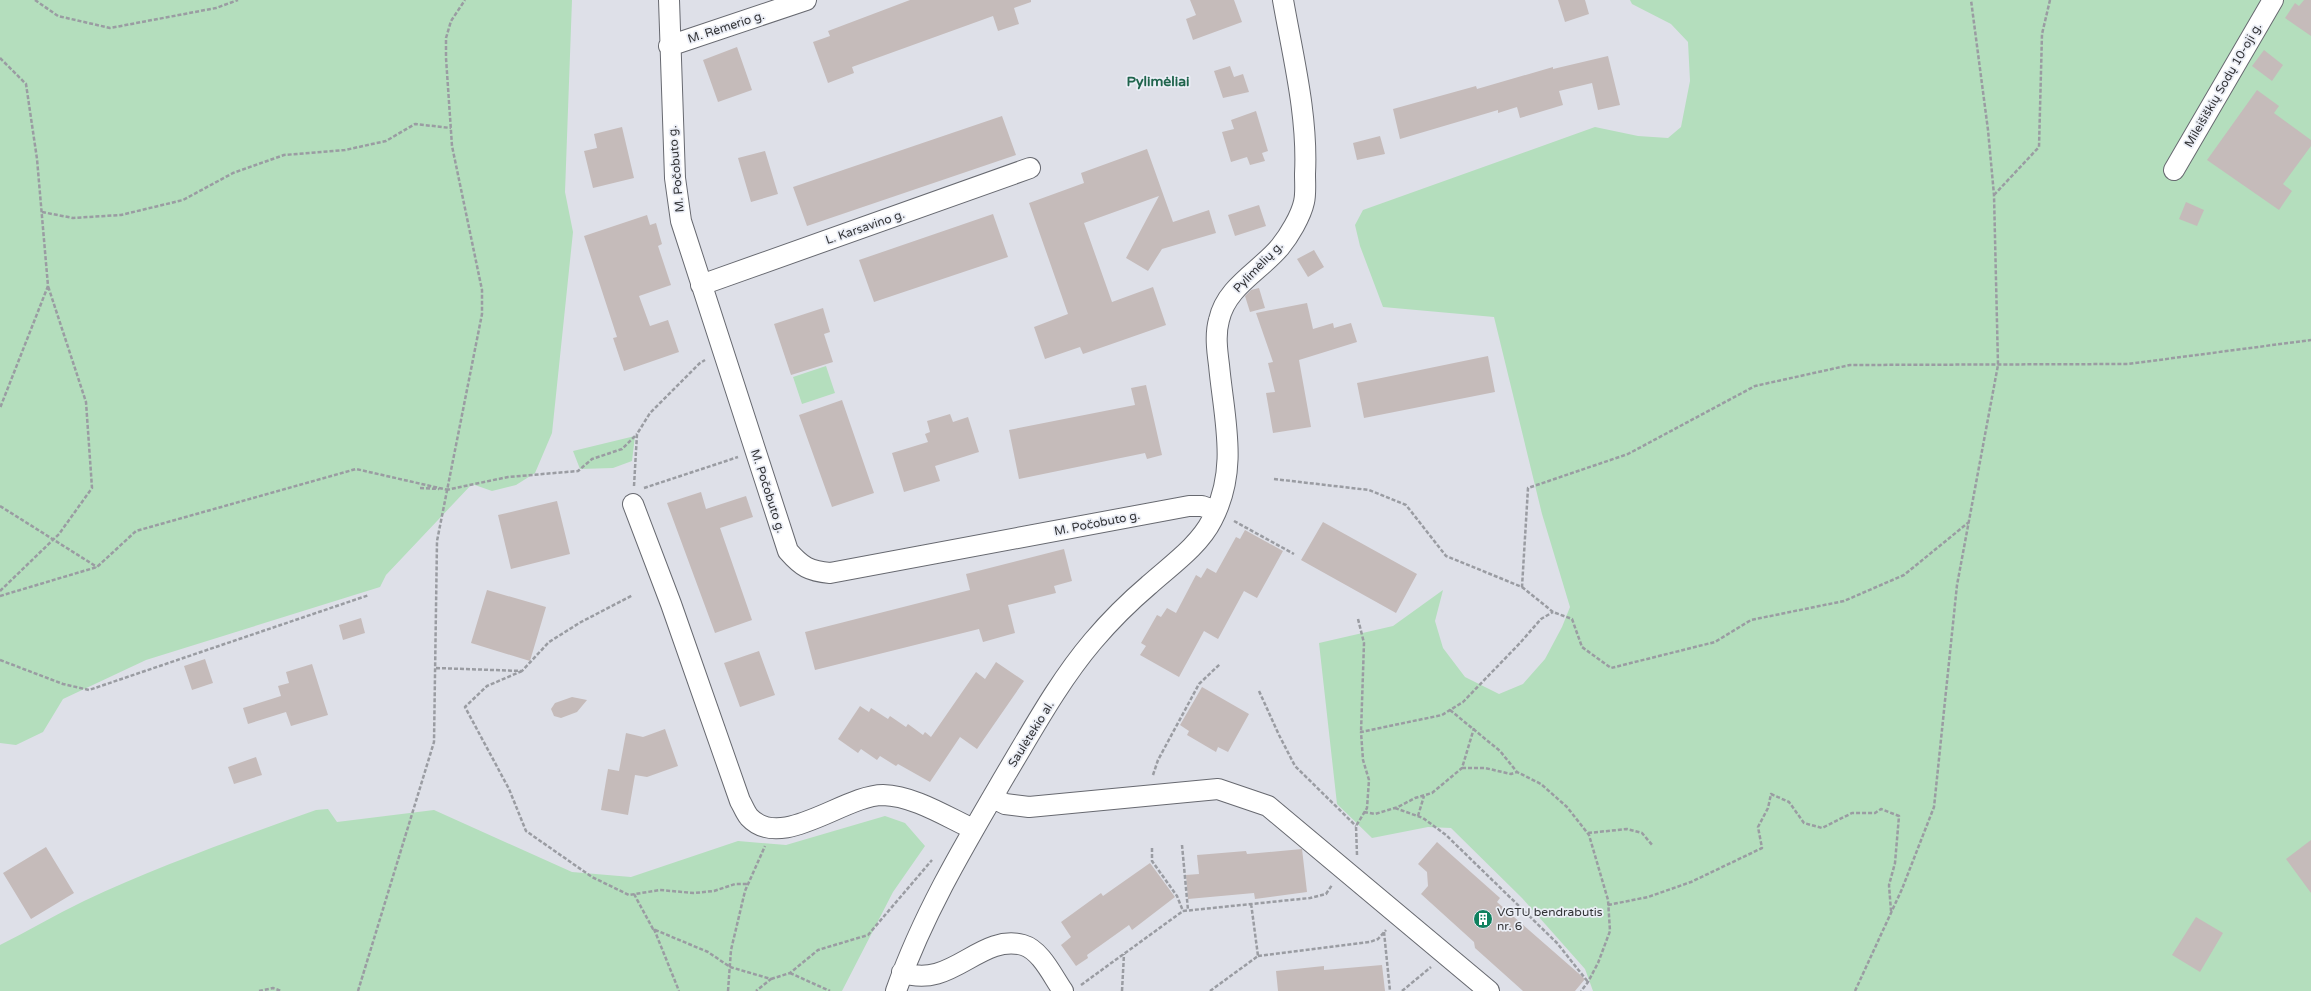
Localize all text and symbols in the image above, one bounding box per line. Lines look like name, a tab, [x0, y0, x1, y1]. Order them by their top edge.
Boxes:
street label: M. Rėmerio g.	[686, 8, 766, 46]
street label: Mileišiškių Sodų 10-oji g.	[2182, 20, 2264, 150]
district label: Pylimėliai	[1127, 73, 1190, 90]
street label: M. Počobuto g.	[665, 125, 687, 213]
street label: L. Karsavino g.	[824, 207, 906, 247]
street label: Pylimėlių g.	[1230, 239, 1286, 295]
street label: M. Počobuto g.	[748, 447, 788, 535]
street label: M. Počobuto g.	[1053, 508, 1141, 538]
street label: Saulėtekio al.	[1005, 698, 1057, 770]
place label: VGTU bendrabutis nr. 6	[1497, 905, 1603, 933]
building icon: VGTU bendrabutis nr. 6	[1472, 908, 1494, 930]

